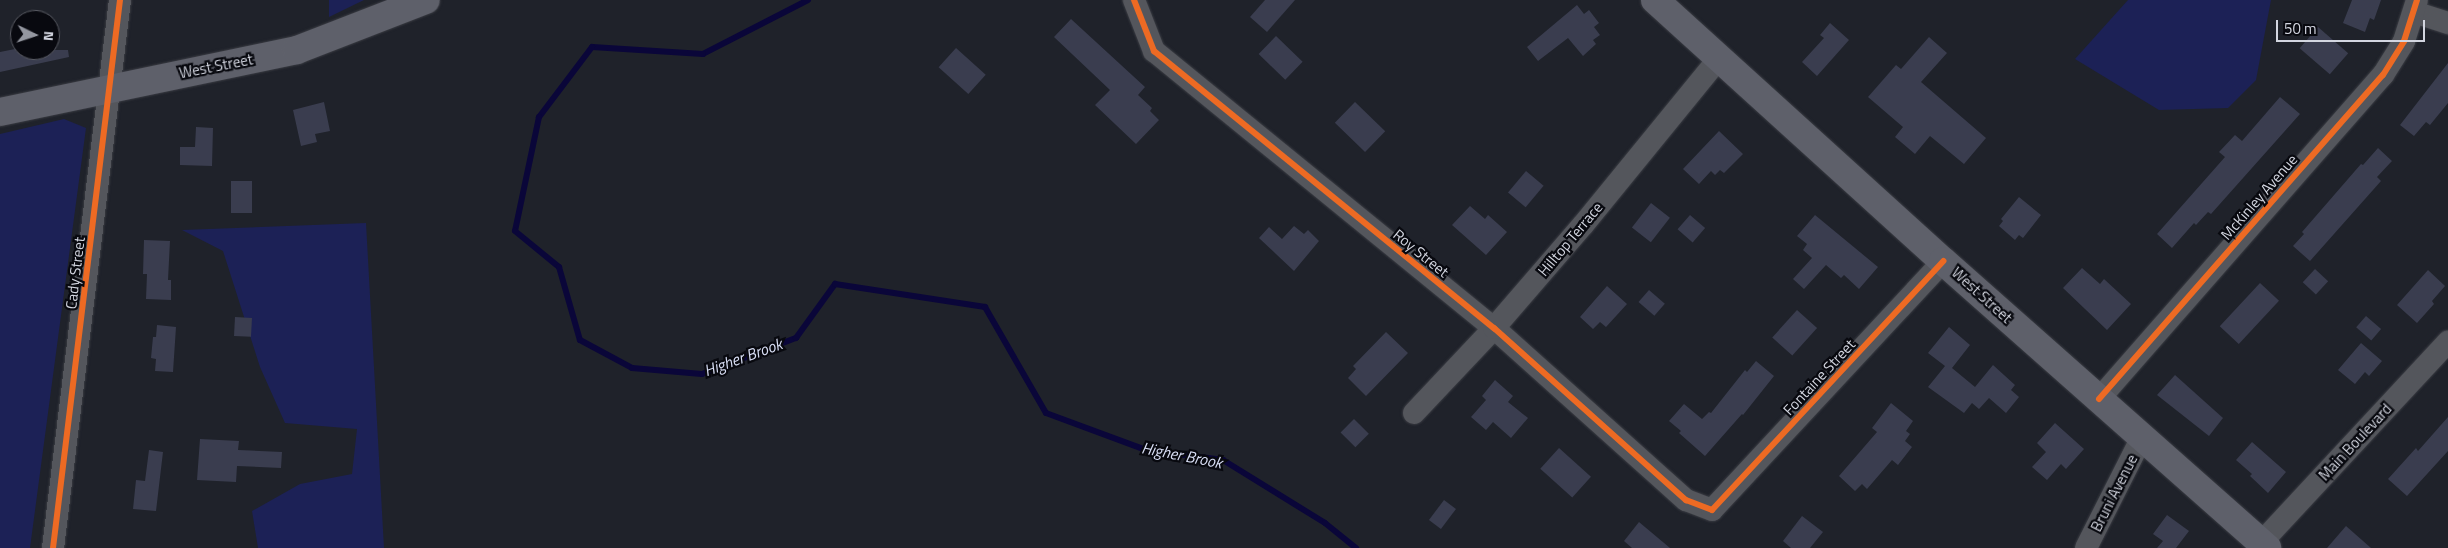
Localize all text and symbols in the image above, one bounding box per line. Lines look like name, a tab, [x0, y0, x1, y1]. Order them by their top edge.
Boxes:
north arrow	[10, 10, 60, 60]
scale bar	[2278, 10, 2427, 42]
text: 50 m	[2284, 17, 2317, 40]
text: N	[39, 30, 60, 42]
street label: West Street	[178, 50, 254, 82]
street label: McKinley Avenue	[2217, 151, 2301, 243]
street label: Hilltop Terrace	[1534, 198, 1606, 280]
street label: Roy Street	[1390, 225, 1452, 281]
street label: Cady Street	[62, 236, 88, 310]
street label: West Street	[1948, 263, 2016, 327]
water label: Higher Brook	[701, 334, 785, 380]
street label: Fontaine Street	[1779, 335, 1859, 419]
street label: Main Boulevard	[2315, 400, 2395, 484]
water label: Higher Brook	[1140, 438, 1224, 472]
street label: Bruni Avenue	[2087, 452, 2141, 534]

